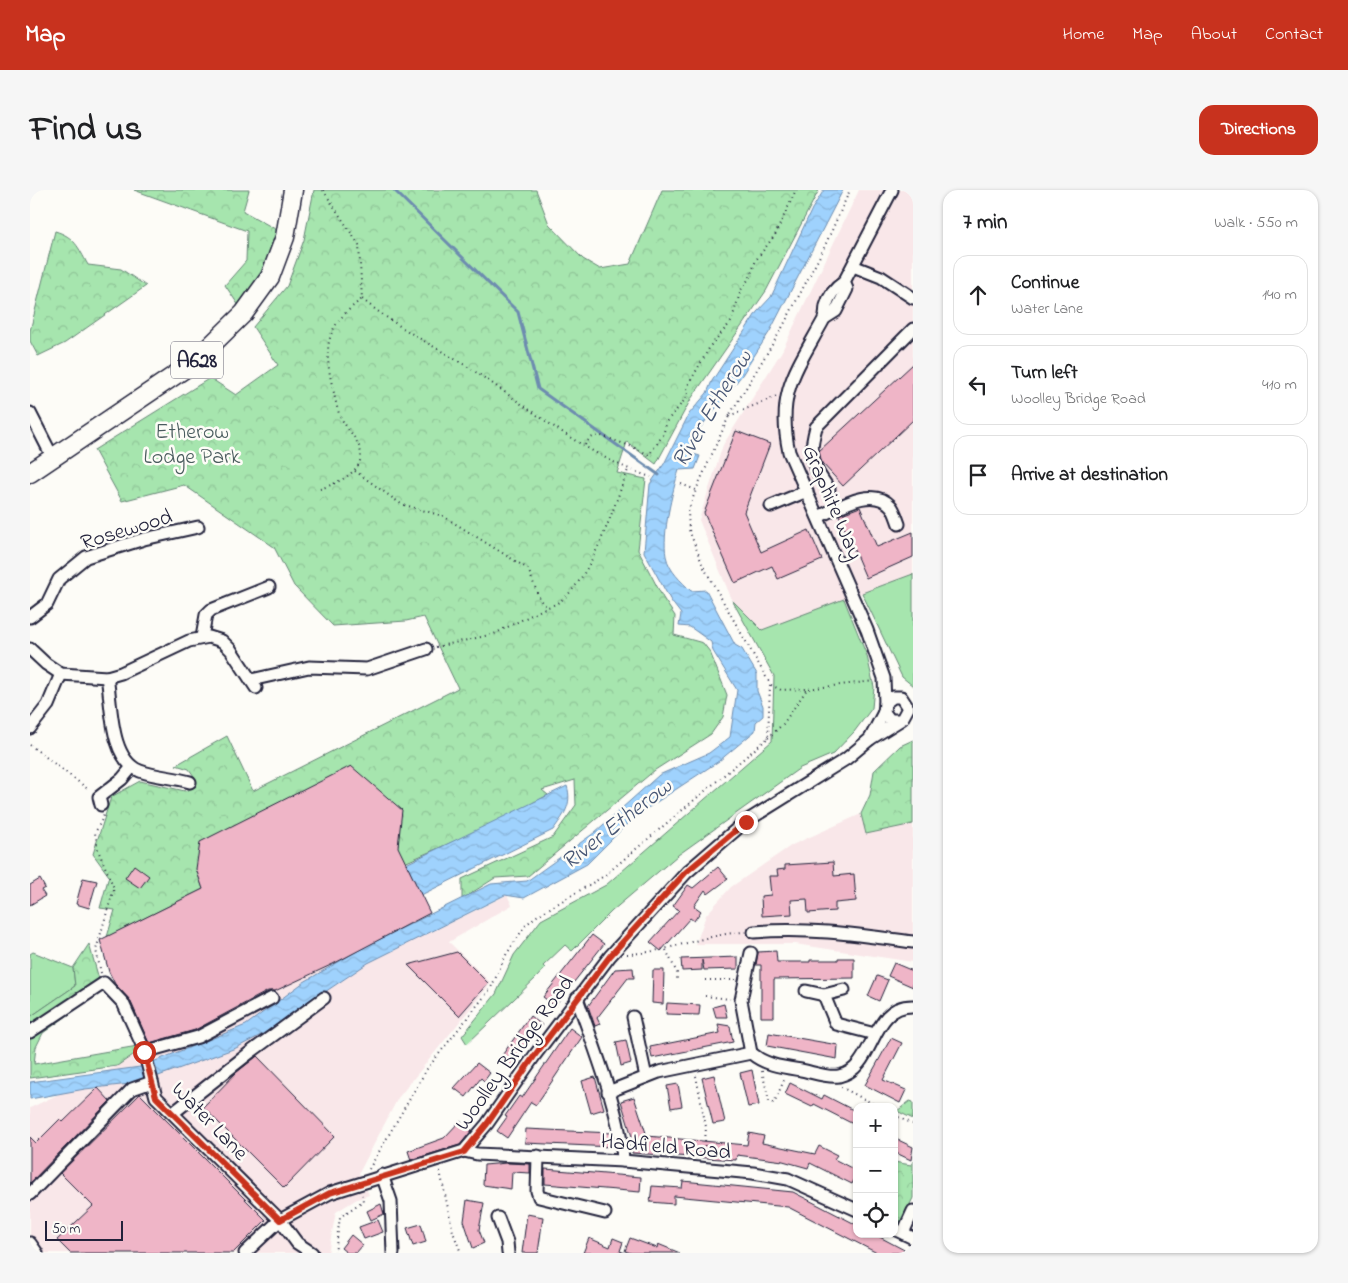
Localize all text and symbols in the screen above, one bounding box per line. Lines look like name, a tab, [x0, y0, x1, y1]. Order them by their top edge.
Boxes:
text: Map	[25, 18, 66, 53]
text: Home	[1063, 22, 1104, 48]
text: Map	[1132, 22, 1163, 48]
text: About	[1191, 22, 1237, 48]
text: Contact	[1265, 22, 1323, 48]
text: Find us	[30, 105, 142, 156]
button: Directions	[1199, 105, 1318, 155]
text: 7 min	[963, 208, 1007, 238]
text: Walk · 550 m	[1214, 211, 1298, 235]
text: Continue	[1011, 270, 1079, 297]
icon: ahead	[964, 281, 992, 309]
text: 140 m	[1262, 283, 1297, 307]
text: Water Lane	[1011, 297, 1083, 321]
road number: A628	[171, 342, 223, 378]
water label: River Etherow	[664, 343, 762, 475]
text: Turn left	[1011, 360, 1078, 387]
icon: left	[964, 371, 992, 399]
text: 410 m	[1262, 373, 1297, 397]
text: Woolley Bridge Road	[1011, 387, 1146, 411]
park label: Etherow Lodge Park	[144, 417, 241, 475]
street label: Graphite Way	[792, 441, 870, 566]
icon: arrive	[964, 461, 992, 489]
text: Arrive at destination	[1011, 462, 1168, 489]
street label: Rosewood	[77, 502, 177, 560]
water label: River Etherow	[555, 770, 681, 879]
route end	[735, 811, 758, 834]
street label: Woolley Bridge Road	[448, 969, 584, 1139]
route start	[133, 1041, 156, 1064]
street label: Water Lane	[163, 1075, 255, 1169]
map controls	[853, 1103, 898, 1238]
button: +	[853, 1103, 898, 1148]
street label: Hadfield Road	[599, 1126, 732, 1170]
button: −	[853, 1148, 898, 1193]
button: locate	[853, 1193, 898, 1238]
scale bar	[45, 1218, 122, 1241]
text: 50 m	[52, 1219, 80, 1240]

